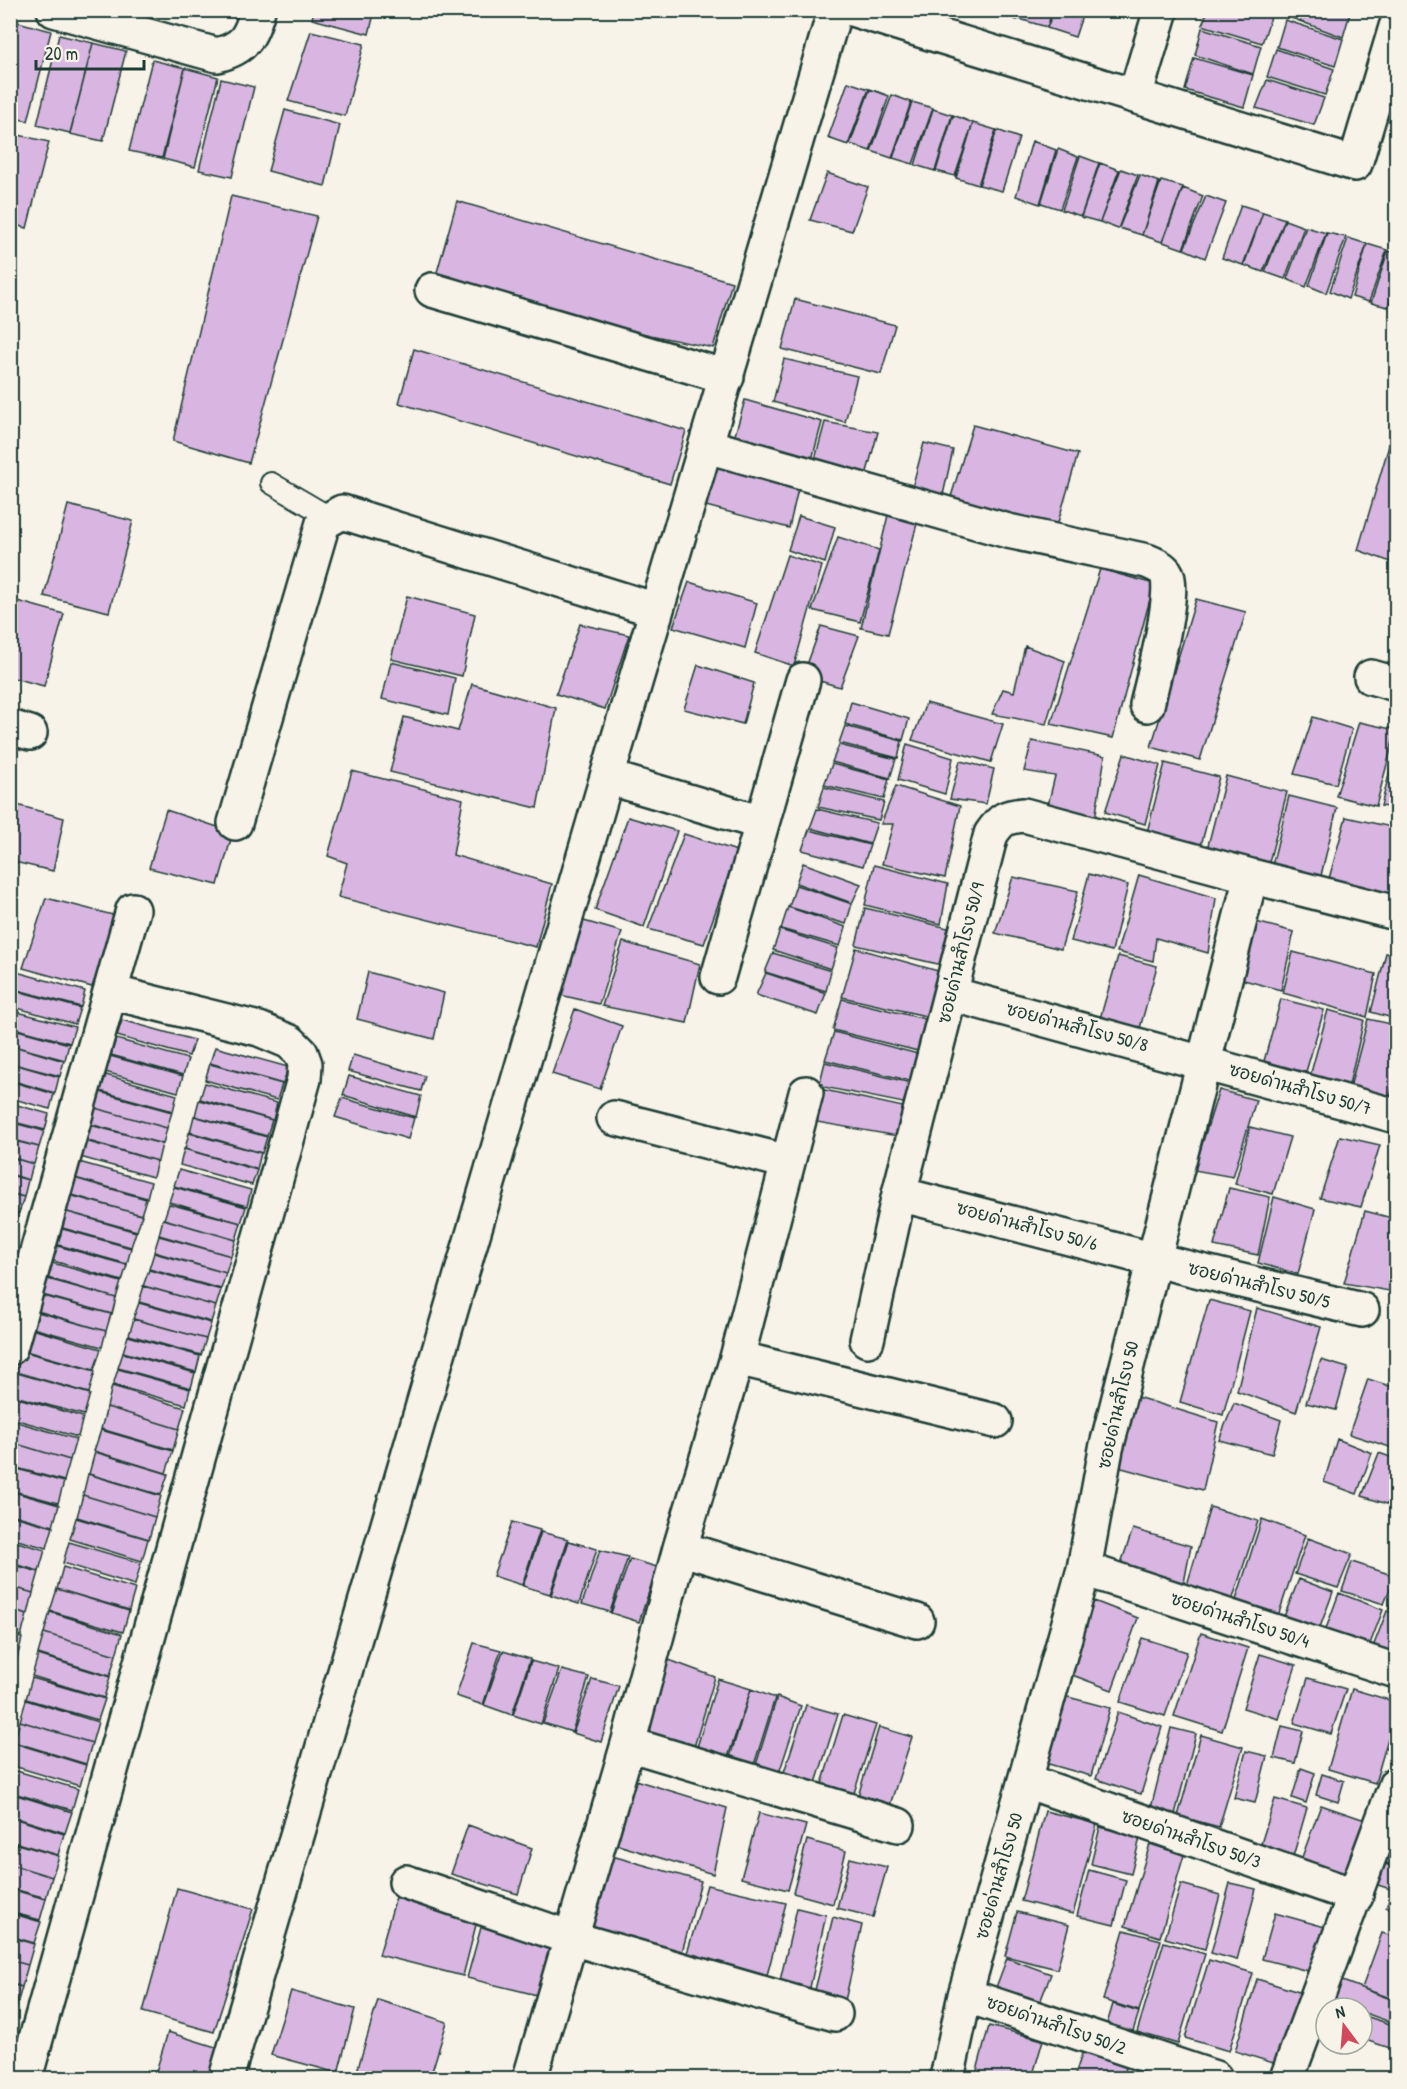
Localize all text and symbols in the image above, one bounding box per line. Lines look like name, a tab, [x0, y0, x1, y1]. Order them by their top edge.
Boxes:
scale bar	[36, 33, 144, 71]
text: 20 m	[45, 41, 78, 66]
street label: ซอยด่านสำโรง 50/9	[931, 879, 990, 1026]
street label: ซอยด่านสำโรง 50/8	[1003, 996, 1151, 1058]
street label: ซอยด่านสำโรง 50/7	[1226, 1056, 1374, 1121]
street label: ซอยด่านสำโรง 50/6	[954, 1195, 1101, 1256]
street label: ซอยด่านสำโรง 50/5	[1185, 1255, 1333, 1314]
street label: ซอยด่านสำโรง 50	[1091, 1338, 1144, 1471]
street label: ซอยด่านสำโรง 50/4	[1167, 1585, 1313, 1654]
street label: ซอยด่านสำโรง 50/3	[1118, 1803, 1264, 1874]
street label: ซอยด่านสำโรง 50	[969, 1810, 1029, 1942]
street label: ซอยด่านสำโรง 50/2	[983, 1989, 1130, 2060]
north arrow	[1314, 1996, 1374, 2056]
text: N	[1333, 2000, 1347, 2023]

